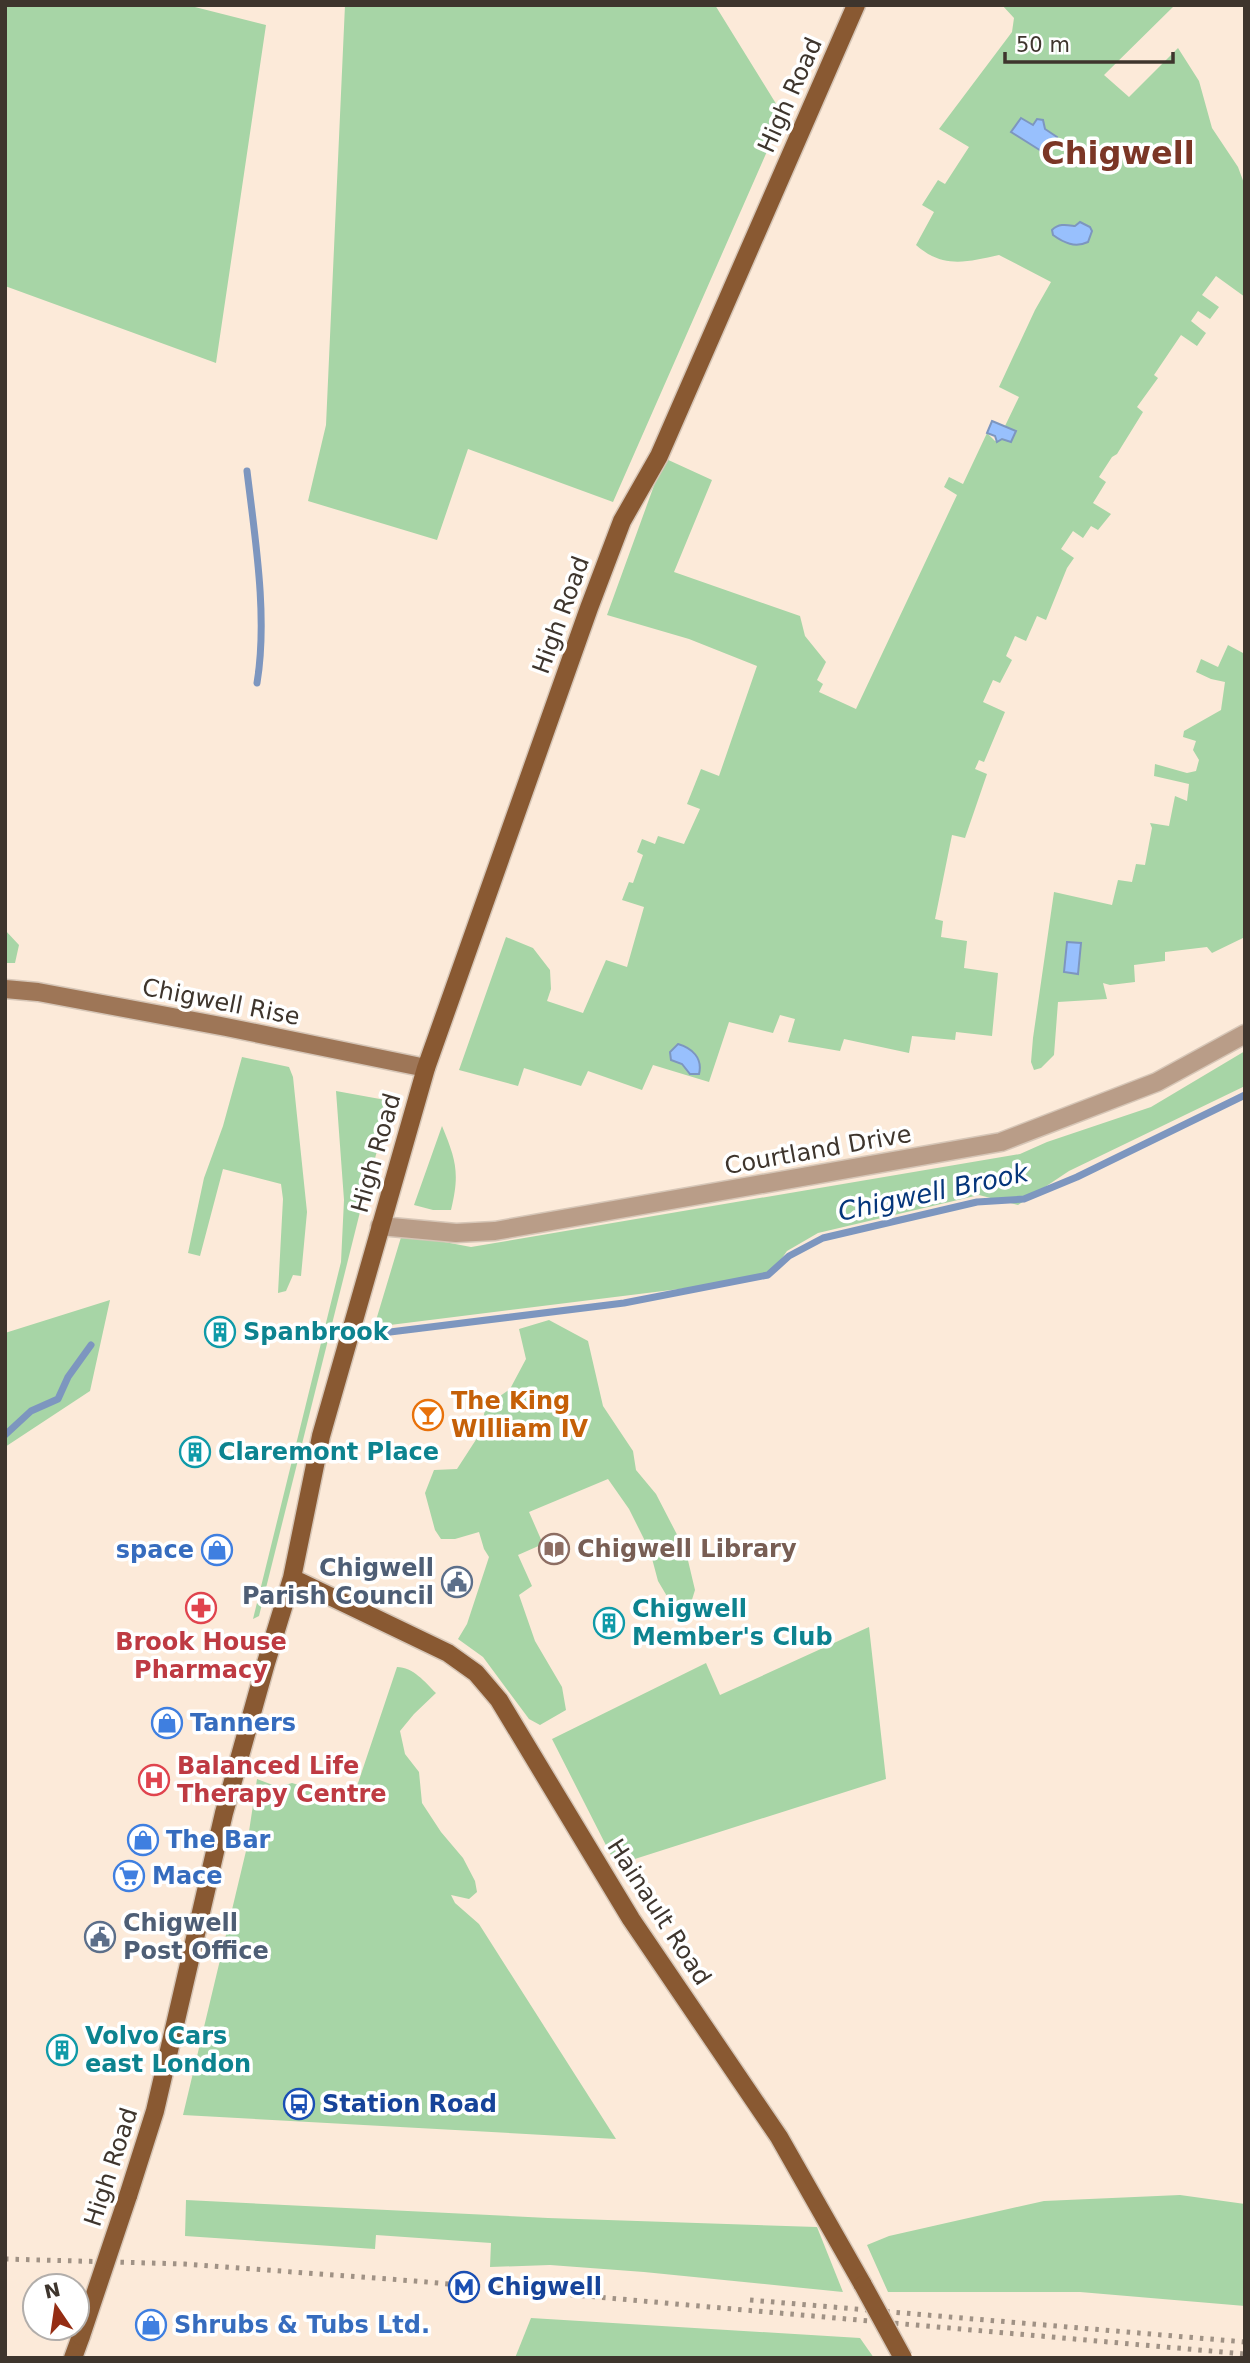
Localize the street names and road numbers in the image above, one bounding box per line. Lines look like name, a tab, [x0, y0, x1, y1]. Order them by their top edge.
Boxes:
street label: High Road	[752, 33, 828, 157]
street label: High Road	[527, 552, 595, 678]
street label: Chigwell Rise	[140, 973, 302, 1031]
street label: High Road	[346, 1090, 406, 1216]
street label: Courtland Drive	[722, 1120, 914, 1180]
street label: Hainault Road	[601, 1834, 717, 1990]
street label: High Road	[79, 2104, 143, 2230]

